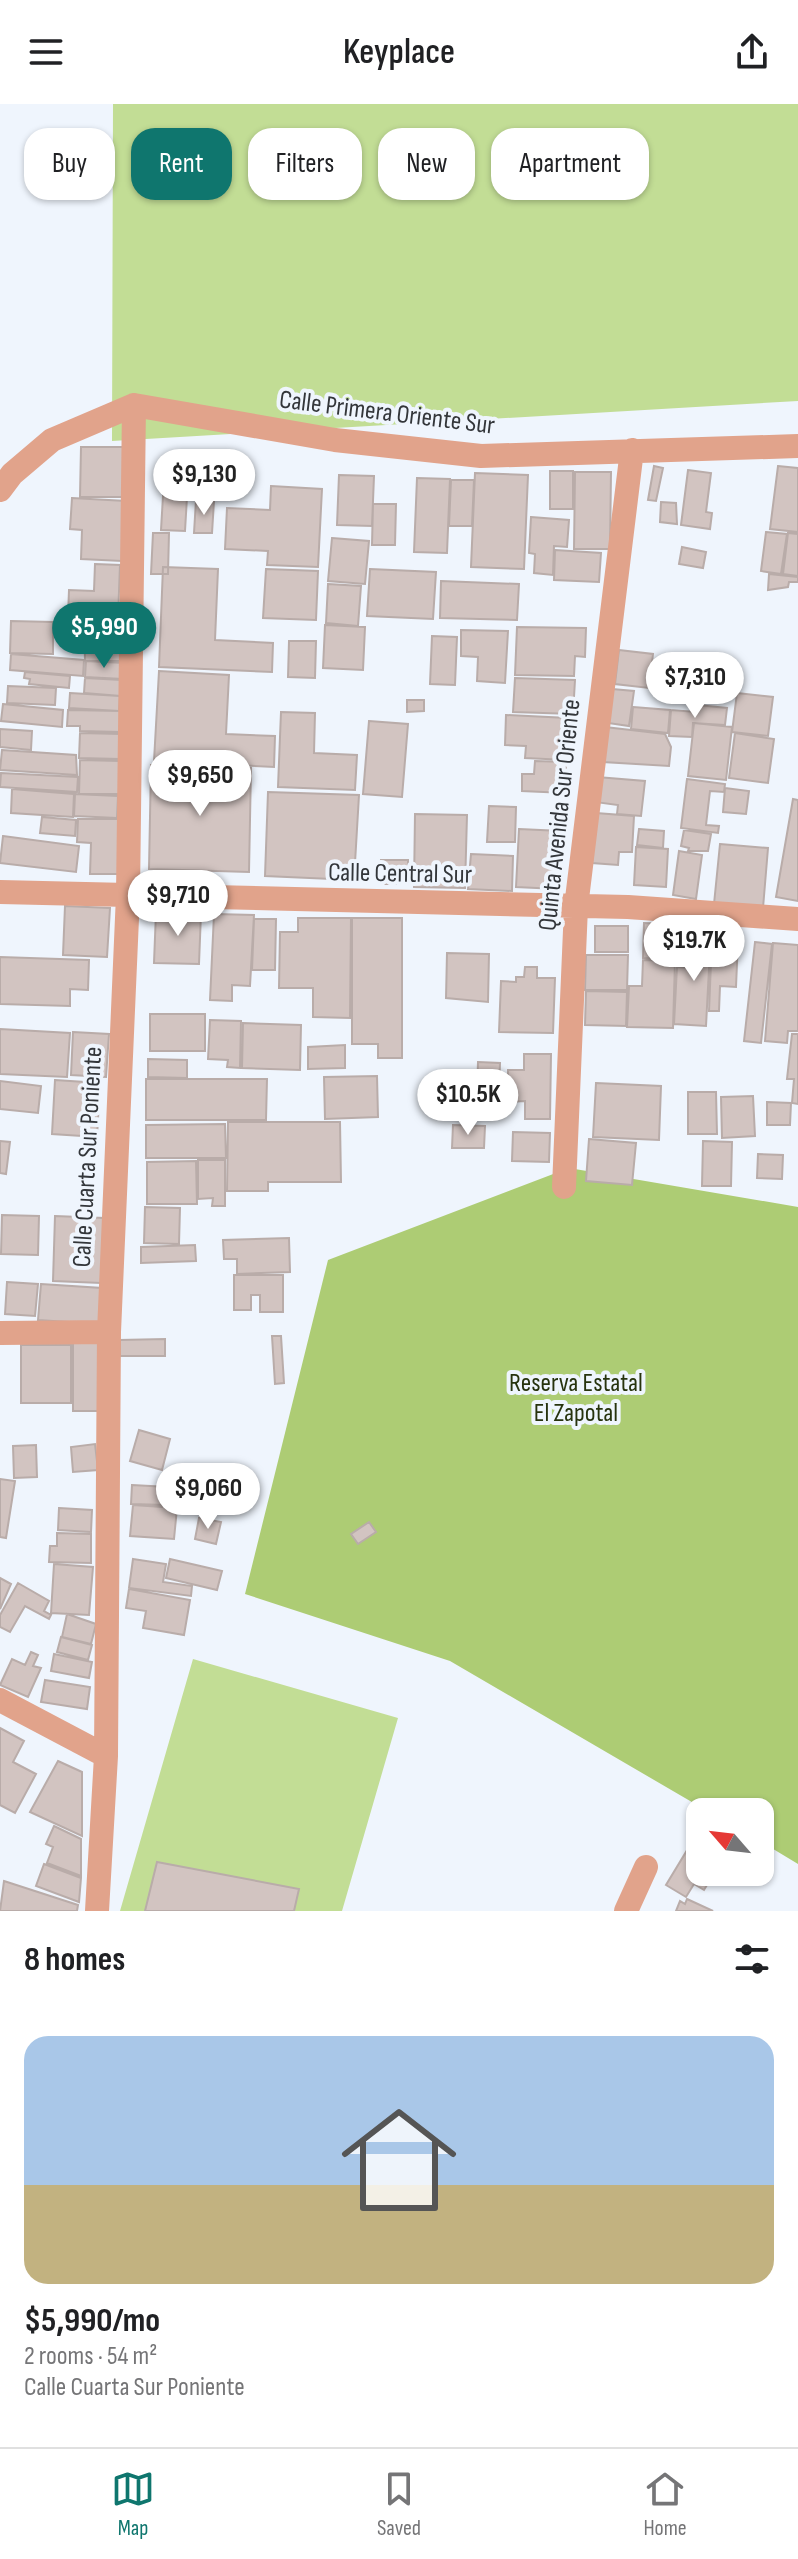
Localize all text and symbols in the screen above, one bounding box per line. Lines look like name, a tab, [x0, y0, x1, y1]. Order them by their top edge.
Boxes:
icon: menu	[24, 30, 68, 74]
icon: share	[730, 30, 774, 74]
text: Keyplace	[343, 31, 455, 74]
chip: Buy	[24, 128, 115, 200]
chip: Rent	[131, 128, 232, 200]
chip: Filters	[248, 128, 362, 200]
chip: New	[378, 128, 475, 200]
chip: Apartment	[491, 128, 649, 200]
street label: Calle Primera Oriente Sur	[278, 384, 497, 442]
pin: $9,130	[139, 449, 269, 517]
text: $9,130	[171, 459, 237, 490]
pin: $5,990	[39, 602, 169, 670]
text: $5,990	[70, 612, 138, 643]
pin: $7,310	[630, 652, 760, 720]
text: $7,310	[664, 662, 726, 693]
street label: Quinta Avenida Sur Oriente	[532, 698, 588, 932]
pin: $9,650	[135, 750, 265, 818]
text: $9,650	[166, 760, 234, 791]
street label: Calle Central Sur	[328, 857, 473, 891]
pin: $9,710	[113, 870, 243, 938]
text: $9,710	[146, 880, 210, 911]
pin: $19.7K	[629, 915, 759, 983]
text: $19.7K	[662, 925, 726, 956]
street label: Calle Cuarta Sur Poniente	[67, 1046, 109, 1268]
pin: $10.5K	[403, 1069, 533, 1137]
text: $10.5K	[435, 1079, 501, 1110]
park label: Reserva Estatal El Zapotal	[509, 1368, 643, 1429]
pin: $9,060	[143, 1463, 273, 1531]
text: $9,060	[174, 1473, 242, 1504]
north arrow	[686, 1798, 774, 1886]
map controls	[686, 1798, 774, 1886]
icon: filters	[730, 1937, 774, 1981]
text: 8 homes	[24, 1939, 125, 1980]
icon: home	[327, 2088, 471, 2232]
text: $5,990/mo	[24, 2300, 160, 2341]
text: 2 rooms · 54 m²	[24, 2341, 157, 2372]
text: Calle Cuarta Sur Poniente	[24, 2372, 245, 2403]
tab: Map	[111, 2467, 155, 2542]
tab: Saved	[377, 2467, 421, 2542]
tab: Home	[643, 2467, 687, 2542]

